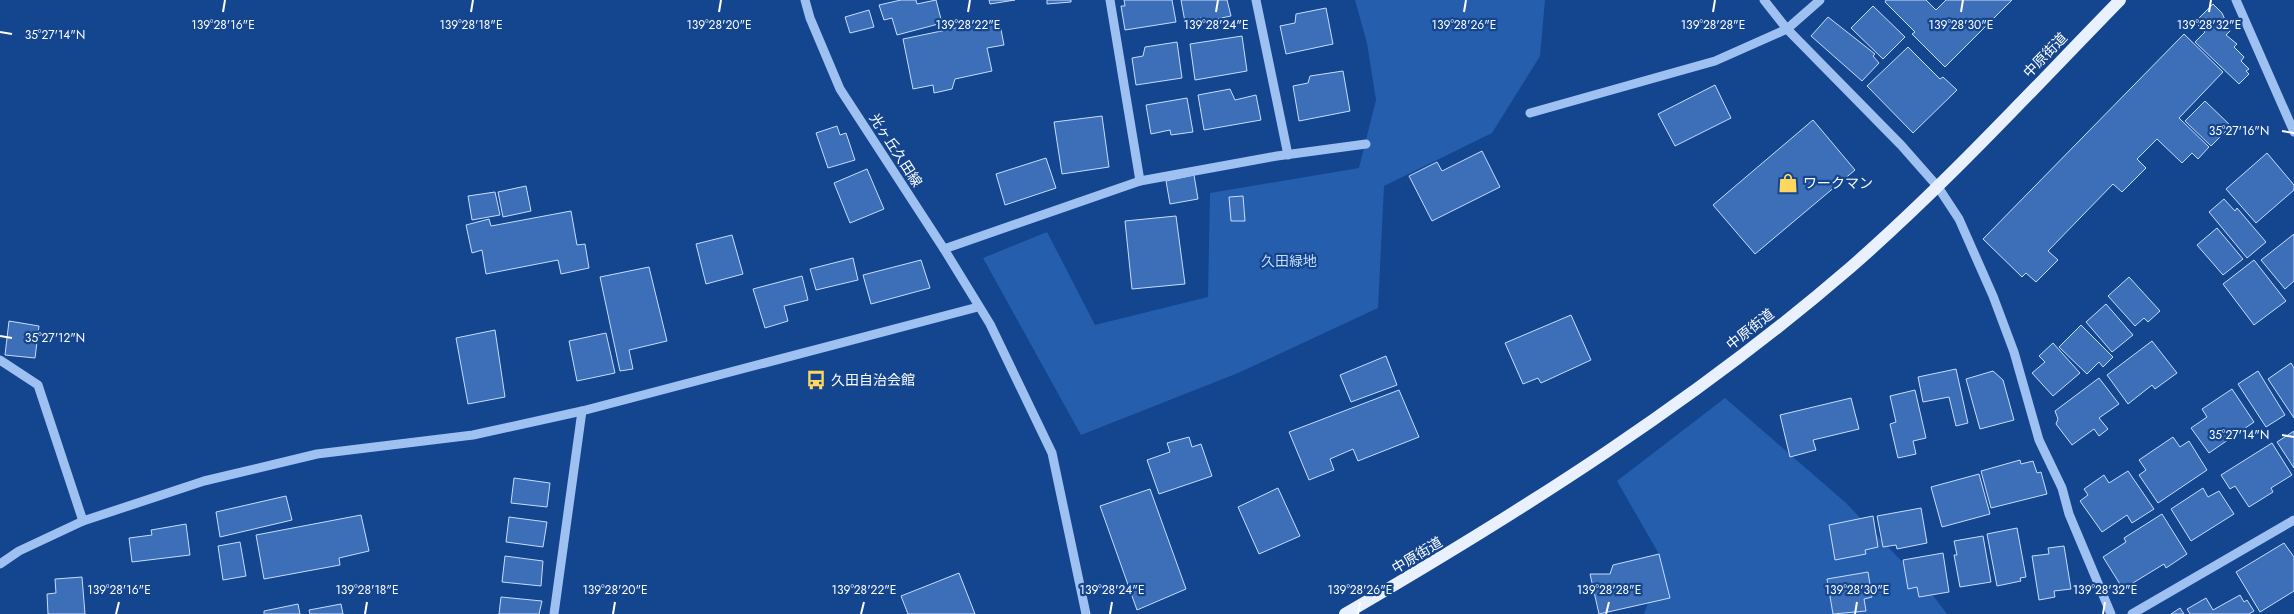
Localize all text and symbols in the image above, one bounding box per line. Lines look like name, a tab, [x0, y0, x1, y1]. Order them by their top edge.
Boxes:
text: 139°28'16"E	[191, 16, 255, 34]
text: 139°28'18"E	[439, 16, 503, 34]
text: 139°28'20"E	[686, 16, 752, 34]
text: 139°28'22"E	[936, 16, 1000, 34]
text: 139°28'24"E	[1183, 16, 1249, 34]
text: 139°28'26"E	[1432, 16, 1496, 34]
text: 139°28'28"E	[1681, 16, 1745, 34]
text: 139°28'30"E	[1929, 16, 1993, 34]
text: 139°28'32"E	[2177, 16, 2241, 34]
text: 35°27'14"N	[25, 26, 85, 44]
street label: 中原街道	[2018, 28, 2072, 82]
street label: 光ヶ丘久田線	[865, 109, 927, 191]
text: 35°27'16"N	[2209, 122, 2269, 140]
shop icon: ワークマン	[1777, 172, 1799, 194]
place label: ワークマン	[1803, 173, 1873, 193]
park label: 久田緑地	[1261, 251, 1317, 271]
street label: 中原街道	[1722, 304, 1778, 354]
text: 35°27'12"N	[25, 329, 85, 347]
bus stop icon: 久田自治会館	[805, 369, 827, 391]
place label: 久田自治会館	[831, 370, 915, 390]
text: 35°27'14"N	[2209, 426, 2269, 444]
street label: 中原街道	[1388, 532, 1446, 578]
text: 139°28'16"E	[87, 581, 151, 599]
text: 139°28'18"E	[335, 581, 399, 599]
text: 139°28'20"E	[582, 581, 648, 599]
text: 139°28'22"E	[832, 581, 896, 599]
text: 139°28'24"E	[1079, 581, 1145, 599]
text: 139°28'26"E	[1328, 581, 1392, 599]
text: 139°28'28"E	[1577, 581, 1641, 599]
text: 139°28'30"E	[1825, 581, 1889, 599]
text: 139°28'32"E	[2073, 581, 2137, 599]

